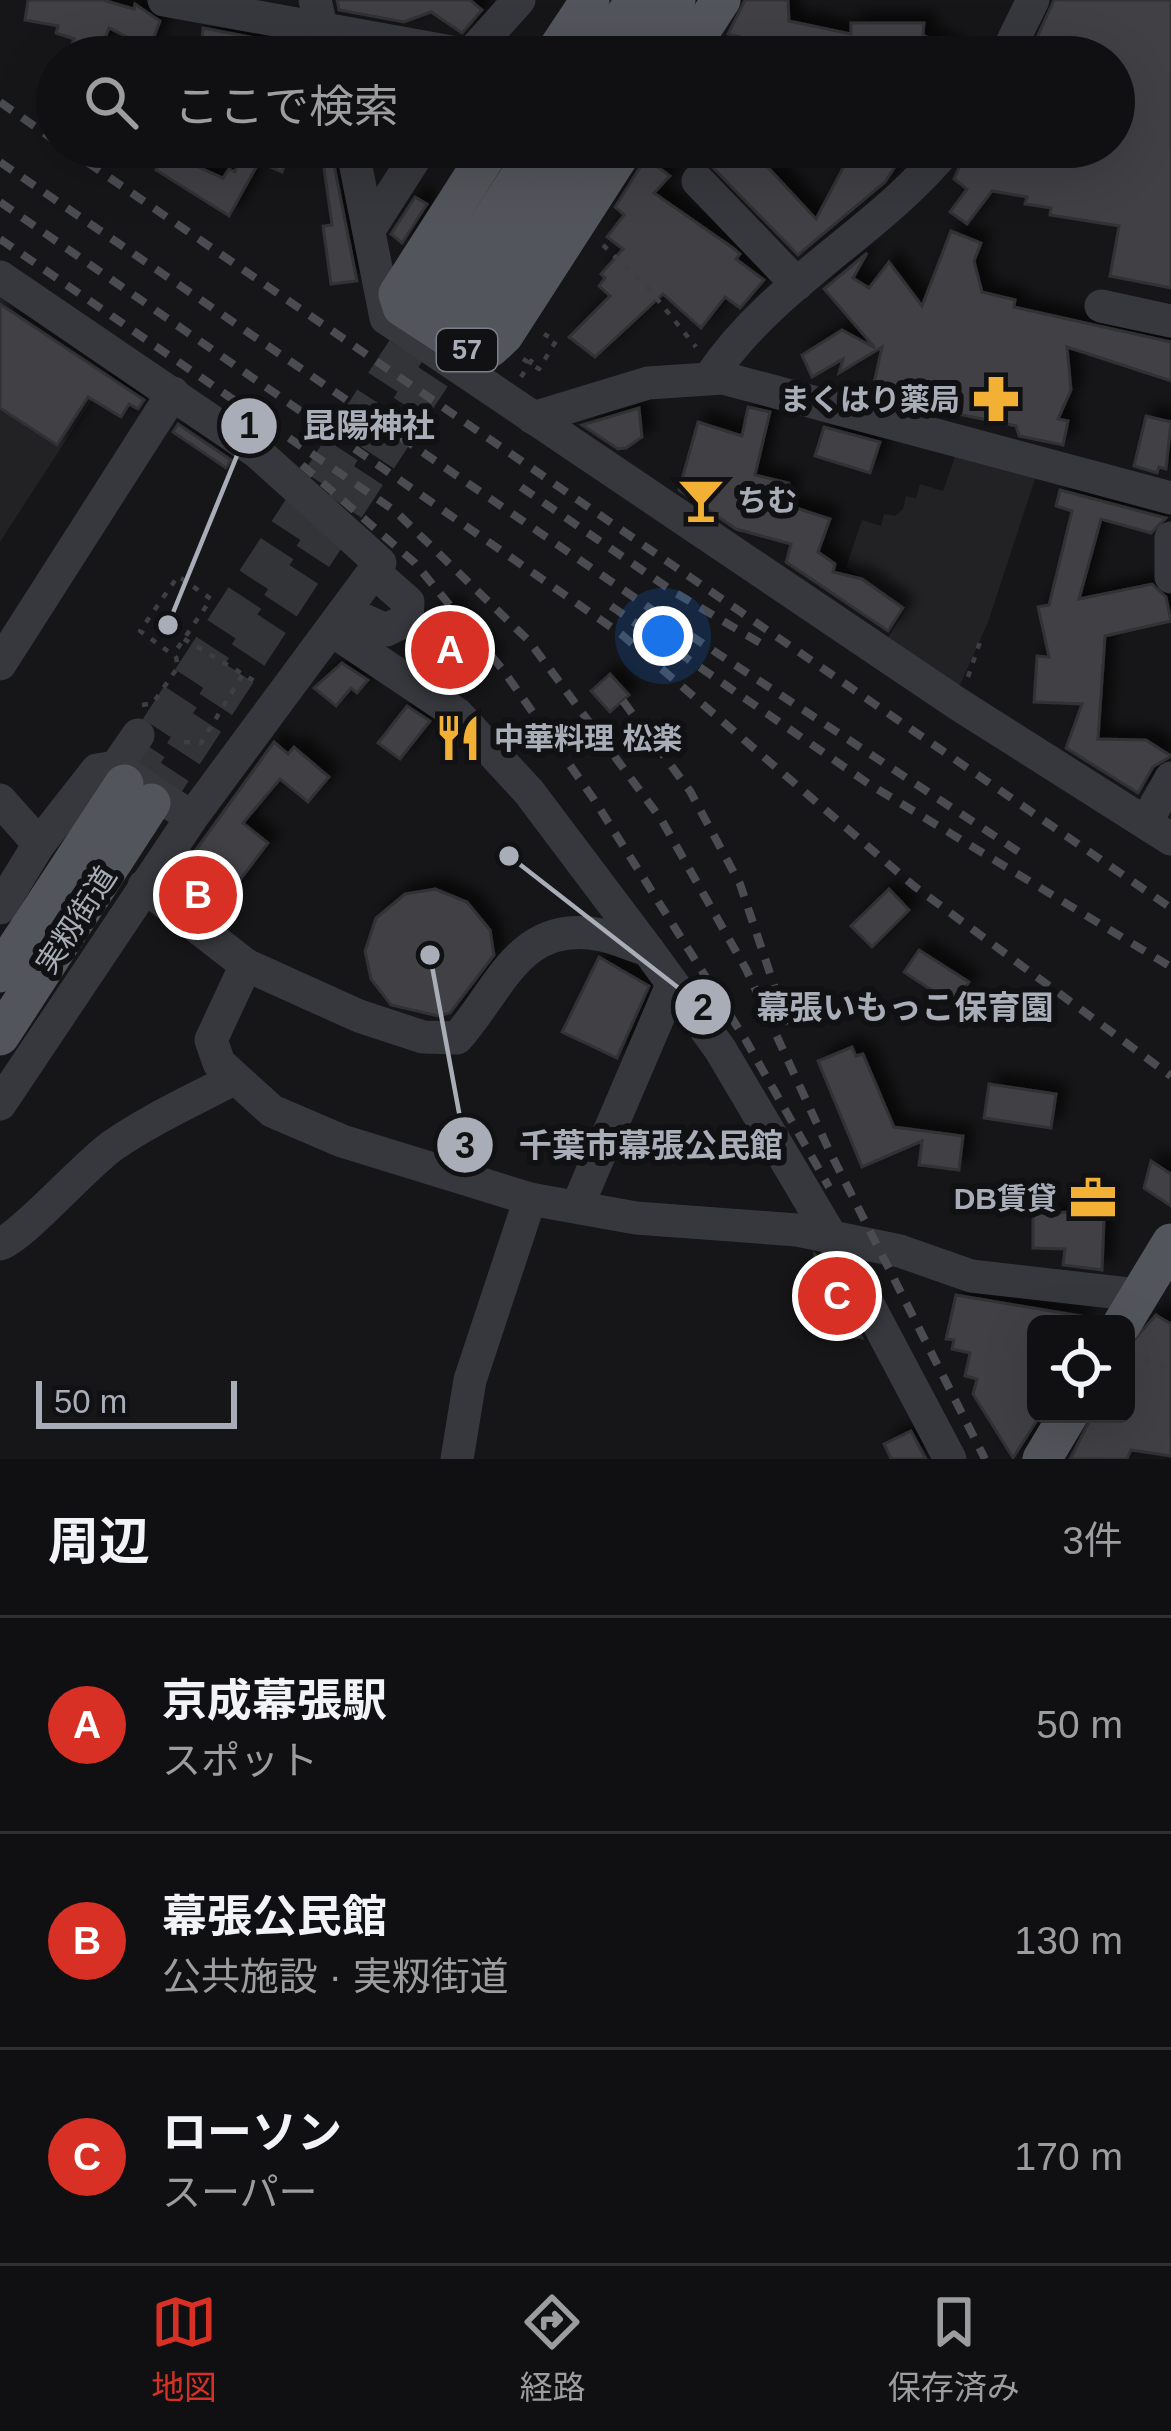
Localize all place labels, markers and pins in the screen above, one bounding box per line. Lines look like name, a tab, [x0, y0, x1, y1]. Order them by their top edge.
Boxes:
pharmacy icon: まくはり薬局	[971, 374, 1021, 424]
place label: まくはり薬局	[780, 383, 960, 416]
callout: 昆陽神社	[219, 391, 459, 460]
bar icon: ちむ	[676, 475, 726, 525]
place label: ちむ	[737, 484, 797, 517]
pin: A	[411, 605, 489, 695]
restaurant icon: 中華料理 松楽	[433, 713, 483, 763]
place label: 中華料理 松楽	[494, 722, 682, 755]
pin: B	[159, 850, 237, 940]
callout: 幕張いもっこ保育園	[673, 973, 1078, 1042]
callout: 千葉市幕張公民館	[435, 1111, 807, 1180]
office icon: DB賃貸	[1068, 1173, 1118, 1223]
place label: DB賃貸	[954, 1182, 1057, 1215]
pin: C	[798, 1251, 876, 1341]

